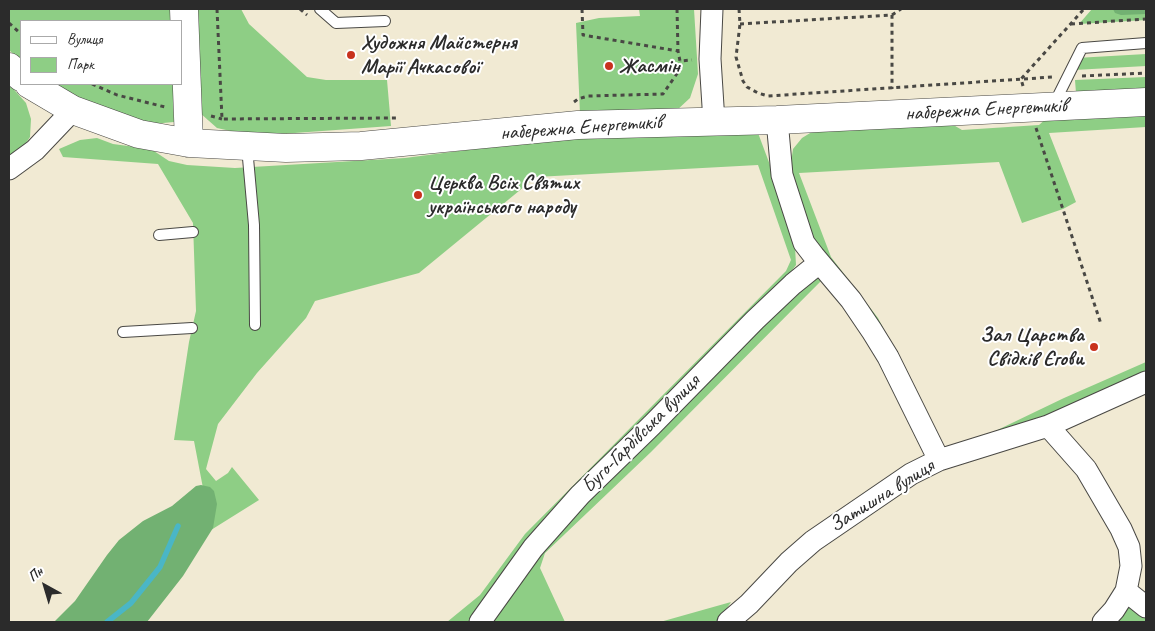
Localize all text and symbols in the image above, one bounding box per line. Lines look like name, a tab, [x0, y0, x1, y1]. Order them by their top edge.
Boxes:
legend	[20, 20, 182, 85]
text: Вулиця	[67, 30, 103, 49]
place label: Художня Майстерня Марії Ачкасової	[361, 30, 517, 80]
marker: Художня Майстерня Марії Ачкасової	[345, 49, 357, 61]
place label: Жасмін	[619, 53, 680, 79]
text: Парк	[67, 55, 94, 74]
marker: Жасмін	[603, 60, 615, 72]
street label: набережна Енергетиків	[904, 93, 1068, 127]
street label: набережна Енергетиків	[499, 110, 663, 146]
place label: Церква Всіх Святих українського народу	[428, 170, 579, 220]
marker: Церква Всіх Святих українського народу	[412, 189, 424, 201]
place label: Зал Царства Свідків Єгови	[980, 322, 1084, 372]
marker: Зал Царства Свідків Єгови	[1088, 341, 1100, 353]
street label: Буго-Гардівська вулиця	[576, 369, 706, 499]
street label: Затишна вулиця	[825, 454, 939, 538]
north arrow	[20, 561, 70, 611]
text: Пн	[24, 563, 46, 585]

